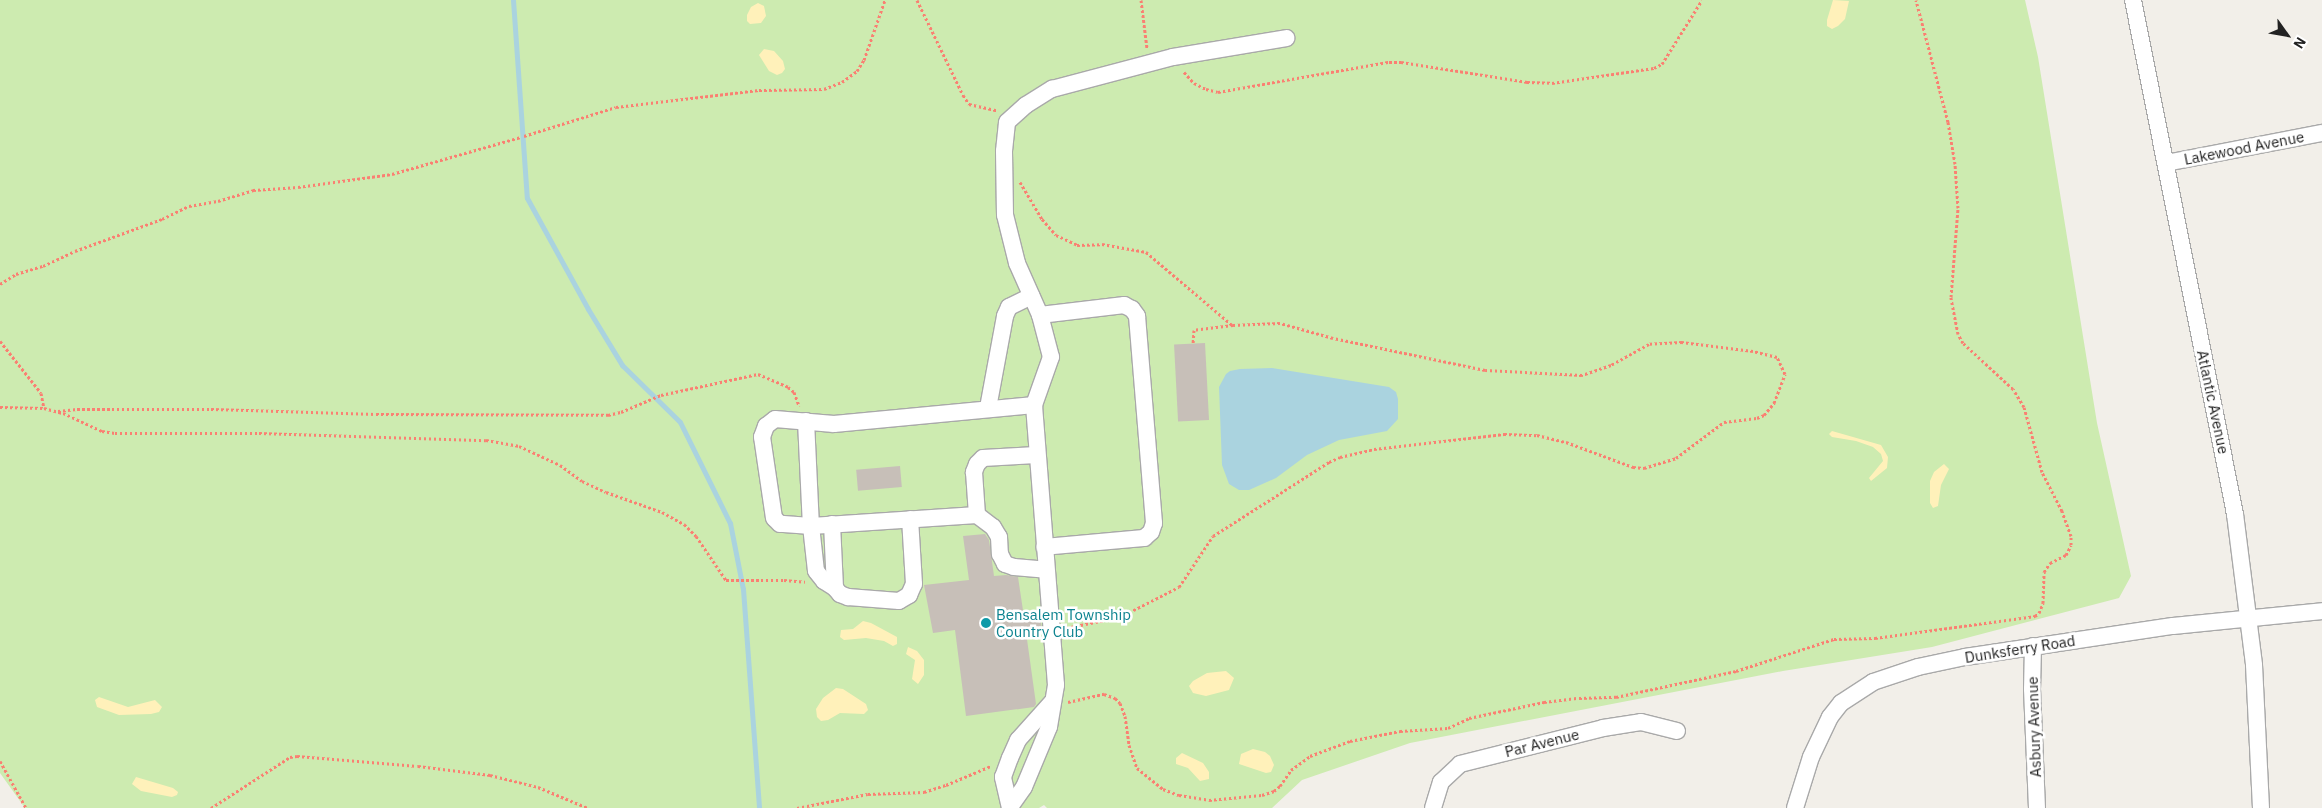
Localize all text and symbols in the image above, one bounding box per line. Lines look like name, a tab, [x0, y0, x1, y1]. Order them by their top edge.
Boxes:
north arrow	[2262, 10, 2312, 60]
text: N	[2289, 34, 2310, 52]
street label: Lakewood Avenue	[2182, 128, 2306, 168]
street label: Atlantic Avenue	[2193, 348, 2233, 456]
place label: Bensalem Township Country Club	[996, 605, 1131, 640]
marker: Bensalem Township Country Club	[980, 617, 992, 629]
street label: Dunksferry Road	[1963, 631, 2077, 667]
street label: Asbury Avenue	[2023, 676, 2045, 778]
street label: Par Avenue	[1503, 725, 1581, 761]

